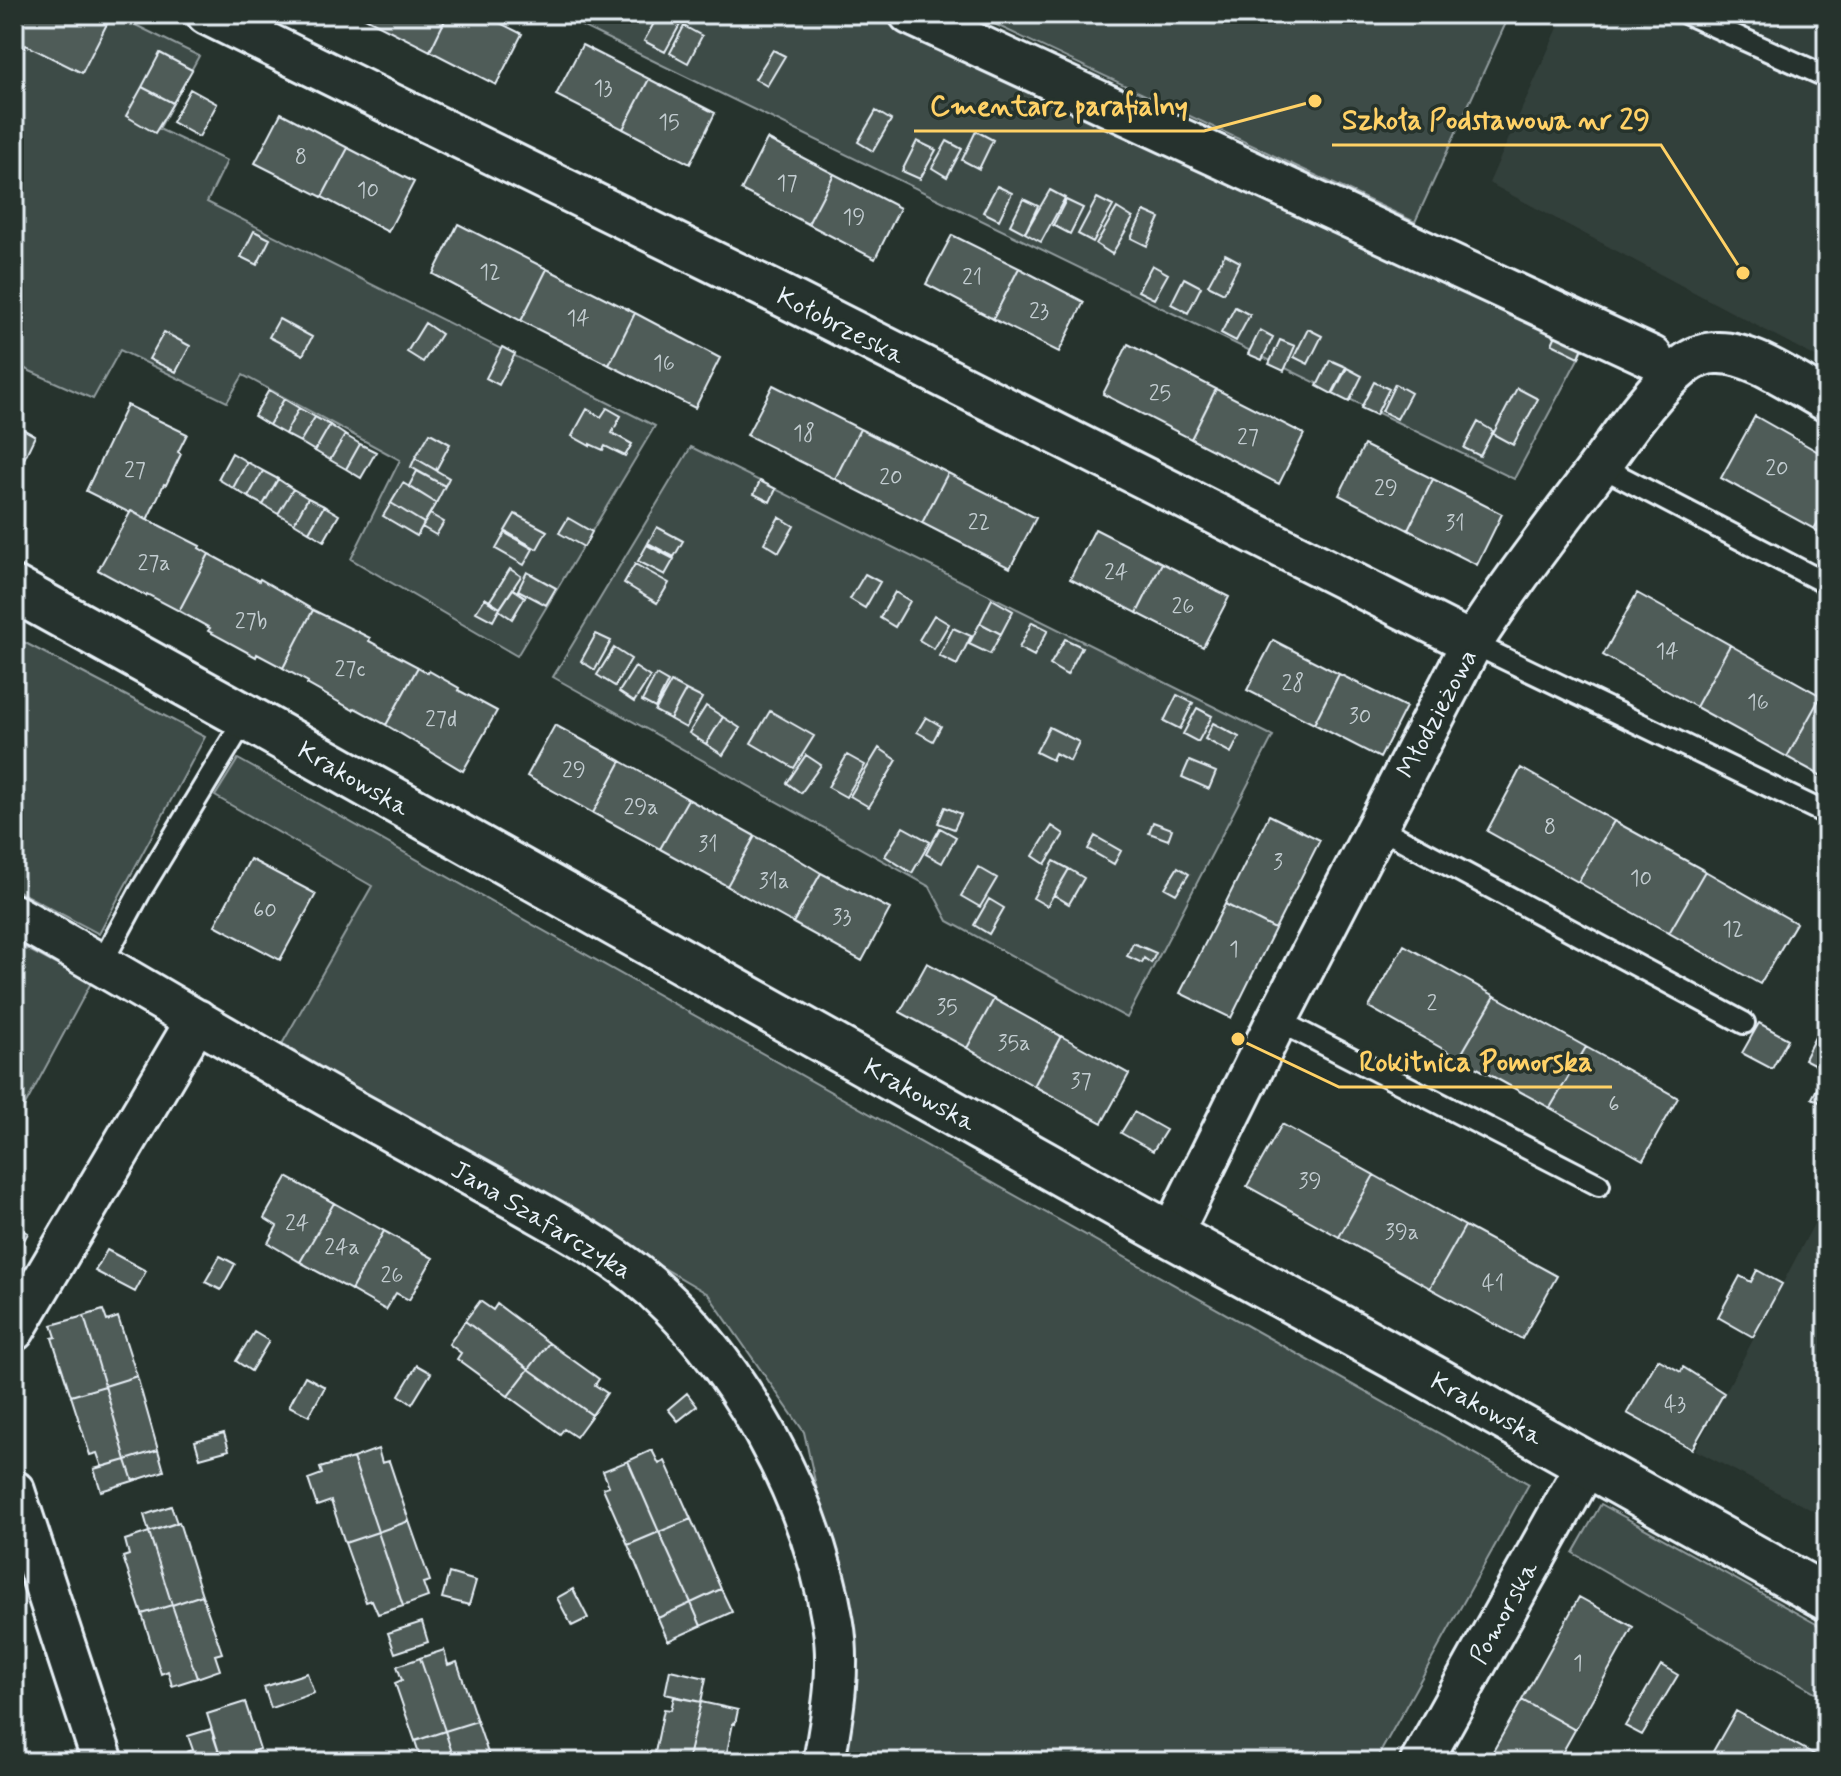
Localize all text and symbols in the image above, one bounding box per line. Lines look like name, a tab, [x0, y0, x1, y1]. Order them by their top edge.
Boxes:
house number: 13	[593, 75, 613, 103]
callout: Cmentarz parafialny	[914, 79, 1204, 131]
text: Cmentarz parafialny	[930, 89, 1188, 126]
callout: Szkoła Podstawowa nr 29	[1332, 93, 1661, 145]
text: Szkoła Podstawowa nr 29	[1342, 103, 1650, 140]
house number: 15	[658, 109, 680, 137]
house number: 8	[295, 144, 307, 172]
house number: 17	[777, 170, 797, 198]
house number: 10	[357, 177, 379, 205]
house number: 19	[843, 204, 865, 232]
house number: 12	[479, 259, 501, 287]
house number: 21	[962, 264, 982, 292]
street label: Kołobrzeska	[770, 280, 910, 374]
house number: 23	[1029, 298, 1049, 326]
house number: 14	[566, 305, 590, 333]
house number: 16	[653, 350, 675, 378]
house number: 25	[1149, 380, 1171, 408]
house number: 18	[793, 420, 815, 448]
house number: 27	[1237, 424, 1259, 452]
house number: 20	[1765, 455, 1789, 483]
house number: 27	[124, 457, 146, 485]
house number: 20	[879, 464, 903, 492]
house number: 29	[1374, 475, 1398, 503]
house number: 22	[968, 509, 990, 537]
house number: 31	[1445, 510, 1465, 538]
house number: 27a	[137, 550, 171, 578]
house number: 24	[1104, 559, 1128, 587]
house number: 26	[1172, 593, 1194, 621]
house number: 27b	[235, 608, 267, 636]
house number: 14	[1655, 638, 1679, 666]
street label: Młodzieżowa	[1390, 643, 1486, 784]
house number: 27c	[335, 656, 365, 684]
house number: 28	[1282, 670, 1304, 698]
house number: 16	[1747, 689, 1769, 717]
house number: 30	[1349, 703, 1371, 731]
house number: 27d	[425, 706, 457, 734]
street label: Krakowska	[291, 734, 415, 826]
house number: 29	[562, 757, 586, 785]
house number: 29a	[623, 794, 659, 822]
house number: 8	[1544, 814, 1556, 842]
house number: 31	[698, 831, 718, 859]
house number: 3	[1273, 849, 1283, 877]
house number: 10	[1630, 865, 1652, 893]
house number: 31a	[759, 868, 789, 896]
house number: 60	[253, 897, 277, 925]
house number: 33	[832, 904, 852, 932]
house number: 12	[1722, 916, 1744, 944]
house number: 1	[1229, 936, 1239, 964]
house number: 2	[1427, 990, 1438, 1018]
house number: 35	[936, 994, 958, 1022]
house number: 35a	[998, 1030, 1030, 1058]
callout: Rokitnica Pomorska	[1339, 1035, 1612, 1087]
text: Rokitnica Pomorska	[1359, 1045, 1593, 1082]
street label: Krakowska	[857, 1051, 982, 1141]
house number: 37	[1070, 1068, 1092, 1096]
house number: 6	[1608, 1091, 1620, 1119]
street label: Jana Szafarczyka	[444, 1153, 638, 1288]
house number: 39	[1298, 1168, 1322, 1196]
house number: 24	[285, 1210, 309, 1238]
house number: 39a	[1385, 1219, 1419, 1247]
house number: 24a	[324, 1234, 360, 1262]
house number: 26	[381, 1262, 403, 1290]
house number: 41	[1482, 1270, 1504, 1298]
street label: Krakowska	[1424, 1365, 1549, 1455]
house number: 43	[1664, 1391, 1686, 1419]
street label: Pomorska	[1463, 1555, 1547, 1671]
house number: 1	[1573, 1650, 1583, 1678]

